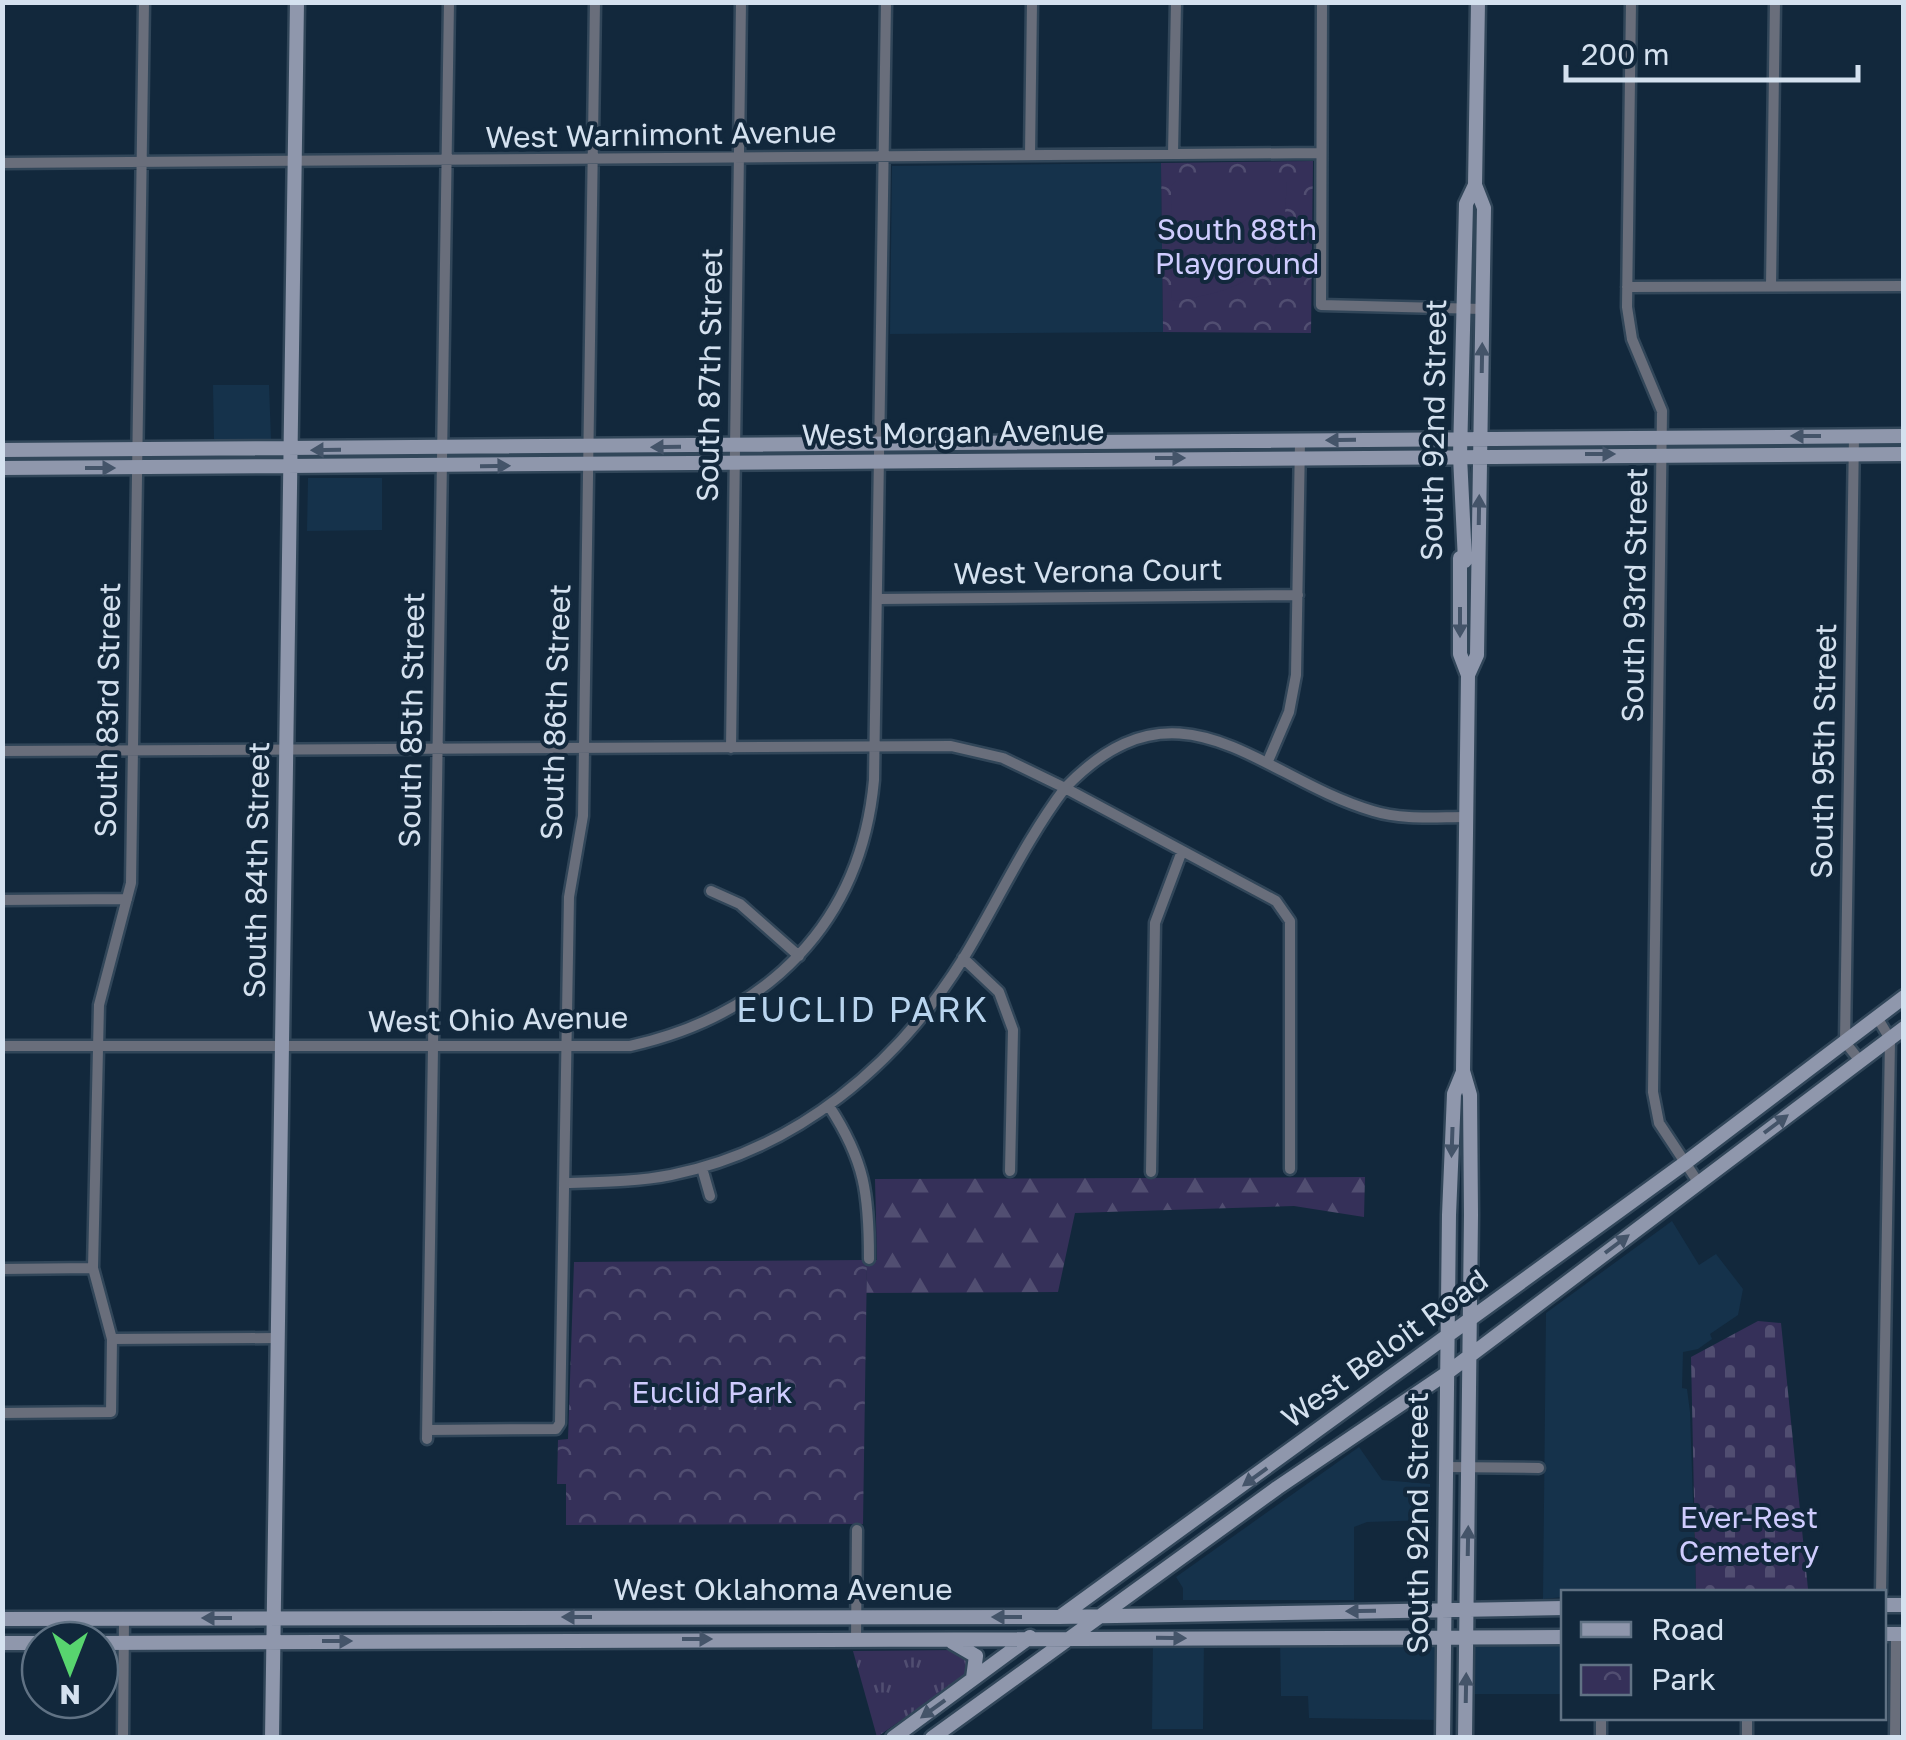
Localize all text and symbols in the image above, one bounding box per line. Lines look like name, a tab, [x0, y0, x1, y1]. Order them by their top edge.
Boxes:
scale bar	[1566, 20, 1858, 82]
text: 200 m	[1581, 36, 1670, 72]
street label: West Warnimont Avenue	[485, 113, 837, 155]
park label: South 88th Playground	[1155, 211, 1319, 281]
street label: South 87th Street	[689, 248, 729, 502]
street label: South 92nd Street	[1413, 299, 1453, 561]
one-way arrow	[1474, 342, 1490, 374]
street label: West Morgan Avenue	[801, 411, 1105, 453]
one-way arrow	[1790, 428, 1822, 444]
one-way arrow	[1325, 432, 1357, 448]
one-way arrow	[650, 439, 682, 455]
one-way arrow	[310, 443, 342, 459]
one-way arrow	[1584, 446, 1616, 462]
one-way arrow	[1154, 450, 1186, 466]
one-way arrow	[479, 457, 511, 473]
one-way arrow	[85, 460, 116, 476]
street label: South 93rd Street	[1614, 467, 1654, 723]
one-way arrow	[1471, 493, 1487, 525]
street label: West Verona Court	[953, 551, 1223, 591]
street label: South 83rd Street	[87, 582, 127, 838]
street label: South 86th Street	[533, 583, 577, 841]
street label: South 85th Street	[391, 592, 431, 848]
one-way arrow	[1452, 606, 1468, 638]
street label: South 95th Street	[1803, 623, 1843, 879]
street label: South 84th Street	[236, 741, 276, 999]
district label: EUCLID PARK	[736, 988, 990, 1030]
street label: West Ohio Avenue	[367, 999, 629, 1039]
one-way arrow	[1763, 1115, 1789, 1135]
one-way arrow	[1444, 1127, 1460, 1158]
one-way arrow	[1604, 1234, 1630, 1254]
street label: West Beloit Road	[1274, 1261, 1495, 1435]
park label: Euclid Park	[631, 1374, 793, 1410]
street label: South 92nd Street	[1399, 1392, 1435, 1654]
one-way arrow	[1242, 1467, 1268, 1486]
park label: Ever-Rest Cemetery	[1679, 1499, 1819, 1569]
one-way arrow	[1460, 1525, 1476, 1557]
street label: West Oklahoma Avenue	[613, 1571, 953, 1607]
legend	[1561, 1590, 1886, 1720]
one-way arrow	[1345, 1603, 1377, 1619]
one-way arrow	[561, 1609, 593, 1625]
one-way arrow	[991, 1609, 1023, 1625]
one-way arrow	[201, 1610, 233, 1626]
text: Road	[1651, 1611, 1725, 1647]
north arrow	[20, 1620, 120, 1720]
one-way arrow	[682, 1631, 714, 1647]
one-way arrow	[1155, 1631, 1187, 1647]
one-way arrow	[322, 1633, 354, 1649]
text: Park	[1651, 1661, 1716, 1697]
one-way arrow	[1459, 1672, 1475, 1704]
text: N	[59, 1679, 81, 1712]
one-way arrow	[920, 1698, 946, 1718]

